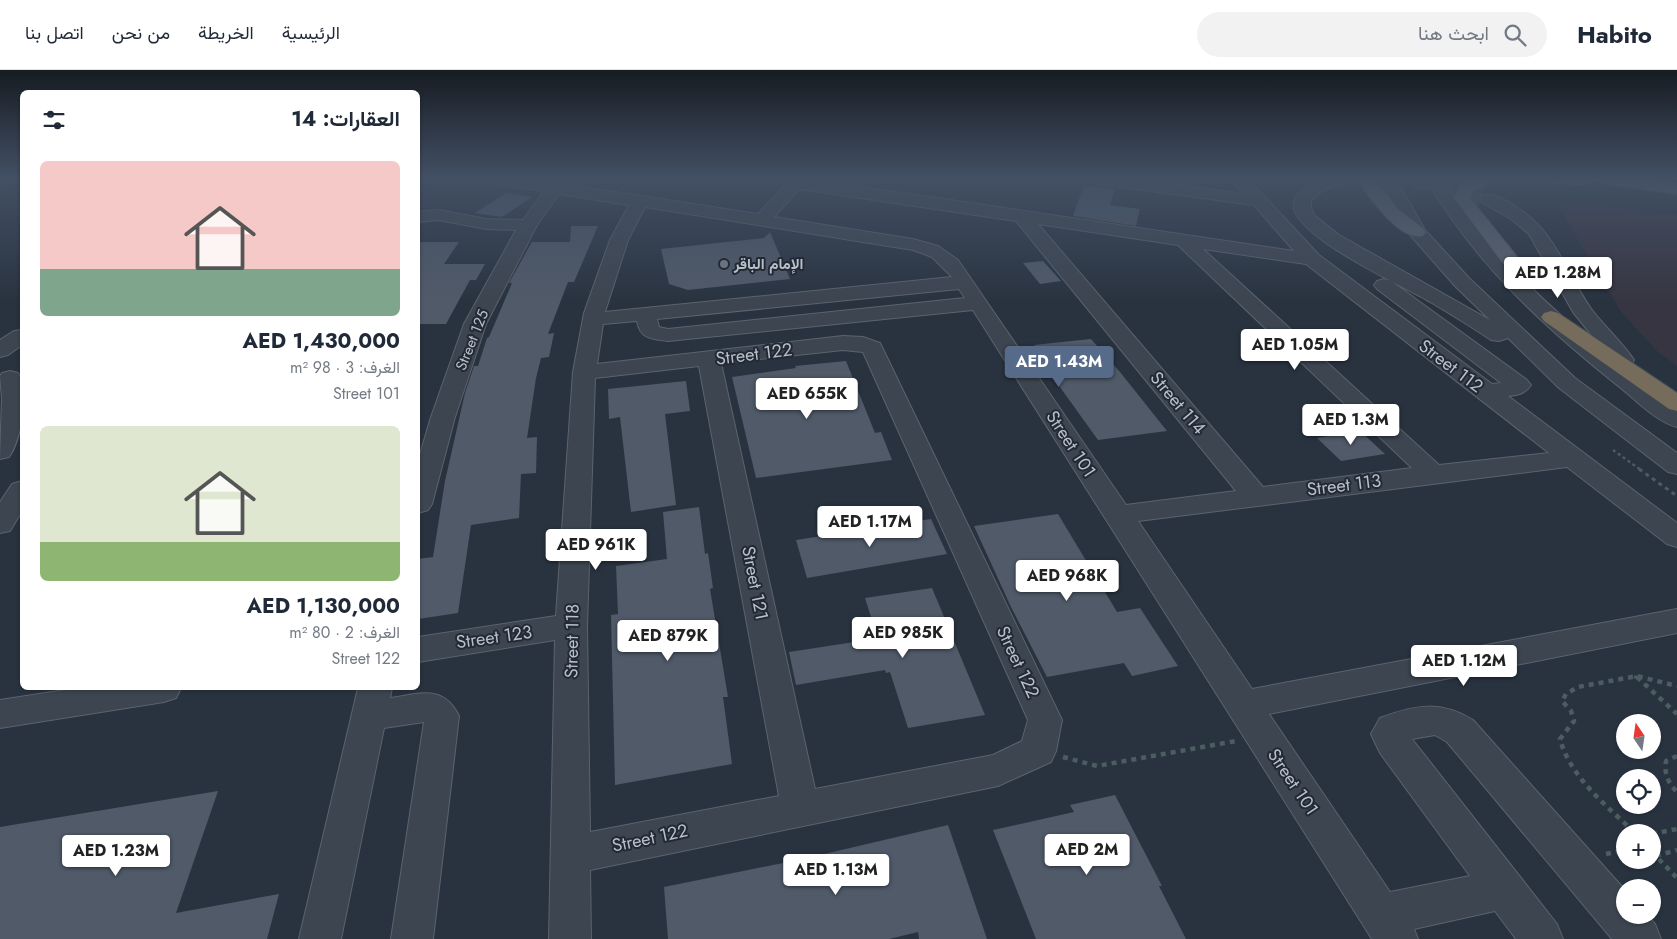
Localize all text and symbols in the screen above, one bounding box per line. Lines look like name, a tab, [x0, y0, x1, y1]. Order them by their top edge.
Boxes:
search box	[1197, 12, 1547, 57]
text: Habito	[1577, 17, 1652, 52]
text: اتصل بنا	[25, 20, 84, 46]
text: من نحن	[112, 20, 170, 46]
text: الخريطة	[198, 20, 254, 46]
text: الرئيسية	[282, 20, 340, 46]
text: ابحث هنا	[1418, 20, 1489, 47]
icon: search	[1501, 21, 1529, 49]
text: العقارات: 14	[291, 104, 400, 134]
icon: filters	[40, 106, 68, 134]
icon: home	[175, 193, 265, 283]
place label: الإمام الباقر	[733, 253, 803, 275]
pin: AED 1.28M	[1501, 256, 1615, 299]
marker: الإمام الباقر	[718, 258, 730, 270]
text: AED 1.28M	[1515, 261, 1601, 284]
street label: Street 125	[450, 306, 494, 374]
text: AED 1,430,000	[243, 326, 400, 356]
pin: AED 1.05M	[1238, 328, 1352, 371]
text: AED 1.05M	[1252, 333, 1338, 356]
street label: Street 112	[1413, 333, 1489, 399]
street label: Street 122	[714, 336, 794, 372]
pin: AED 1.43M	[1002, 346, 1116, 388]
text: AED 1.43M	[1016, 350, 1102, 373]
text: الغرف: 3 · 98 m²	[290, 356, 400, 379]
street label: Street 114	[1144, 366, 1212, 440]
pin: AED 655K	[755, 378, 859, 420]
text: Street 101	[333, 382, 400, 405]
text: AED 655K	[767, 382, 847, 405]
pin: AED 1.3M	[1299, 404, 1403, 446]
street label: Street 101	[1040, 405, 1102, 483]
text: AED 1.3M	[1313, 408, 1389, 431]
icon: home	[175, 458, 265, 548]
street label: Street 113	[1305, 468, 1383, 502]
pin: AED 1.17M	[813, 506, 927, 548]
text: AED 1.17M	[828, 510, 912, 533]
pin: AED 961K	[544, 528, 648, 571]
text: AED 961K	[557, 533, 635, 556]
street label: Street 121	[735, 544, 775, 622]
pin: AED 968K	[1015, 560, 1119, 602]
text: AED 968K	[1027, 564, 1107, 587]
text: AED 1,130,000	[247, 591, 400, 621]
street label: Street 118	[558, 604, 586, 678]
pin: AED 985K	[851, 616, 955, 659]
street label: Street 123	[454, 619, 534, 655]
pin: AED 879K	[616, 620, 720, 662]
text: الغرف: 2 · 80 m²	[289, 621, 400, 644]
text: AED 985K	[863, 621, 943, 644]
street label: Street 122	[990, 622, 1046, 702]
text: AED 879K	[628, 624, 708, 647]
pin: AED 1.12M	[1407, 644, 1521, 687]
text: Street 122	[332, 647, 400, 670]
text: AED 1.12M	[1422, 649, 1506, 672]
north arrow	[1616, 714, 1661, 759]
map controls	[1616, 714, 1661, 924]
street label: Street 101	[1261, 743, 1325, 821]
button: locate	[1616, 769, 1661, 814]
street label: Street 122	[610, 817, 690, 859]
button: +	[1616, 824, 1661, 869]
pin: AED 1.23M	[59, 834, 173, 877]
pin: AED 2M	[1046, 834, 1128, 876]
text: AED 2M	[1056, 838, 1118, 861]
text: AED 1.23M	[73, 839, 159, 862]
pin: AED 1.13M	[779, 854, 893, 896]
text: AED 1.13M	[794, 858, 878, 881]
button: −	[1616, 879, 1661, 924]

